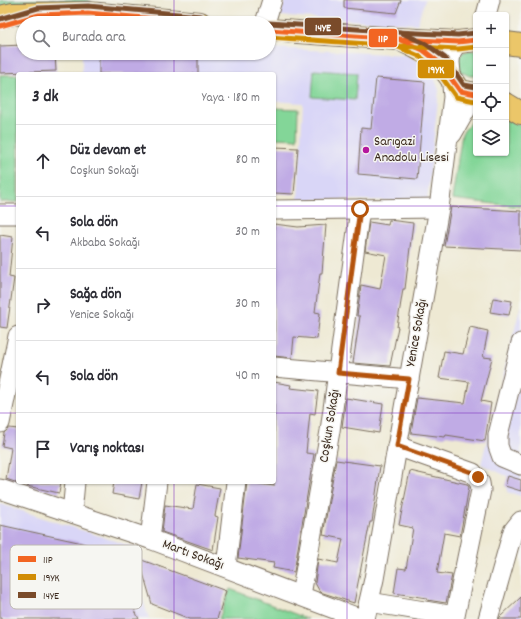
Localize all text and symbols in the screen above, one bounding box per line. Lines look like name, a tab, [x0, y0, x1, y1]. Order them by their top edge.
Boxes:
map controls	[473, 12, 509, 156]
button: +	[473, 12, 509, 48]
search box	[16, 16, 276, 60]
line badge: 14YE	[304, 17, 342, 36]
text: 14YE	[315, 21, 332, 37]
icon: search	[30, 27, 52, 49]
text: Burada ara	[62, 27, 125, 49]
line badge: 11P	[368, 28, 398, 48]
text: 11P	[378, 32, 388, 48]
button: −	[473, 48, 509, 84]
line badge: 19YK	[417, 59, 455, 79]
text: 19YK	[428, 63, 444, 79]
button: locate	[473, 84, 509, 120]
text: 3 dk	[32, 86, 58, 110]
text: Yaya · 180 m	[202, 89, 260, 108]
button: layers	[473, 120, 509, 156]
place label: Sarıgazi Anadolu Lisesi	[374, 132, 449, 168]
text: Düz devam et	[70, 140, 146, 162]
marker: Sarıgazi Anadolu Lisesi	[361, 145, 371, 155]
icon: ahead	[32, 150, 54, 172]
text: 80 m	[236, 151, 260, 170]
text: Coşkun Sokağı	[70, 162, 139, 181]
route start	[351, 200, 369, 218]
text: Sola dön	[70, 212, 118, 234]
icon: left	[32, 222, 54, 244]
text: 30 m	[235, 223, 260, 242]
text: Akbaba Sokağı	[70, 234, 140, 253]
text: Sağa dön	[70, 284, 121, 306]
icon: right	[32, 294, 54, 316]
text: 30 m	[235, 295, 260, 314]
street label: Yenice Sokağı	[401, 297, 433, 369]
text: Yenice Sokağı	[70, 306, 134, 325]
icon: left	[32, 366, 54, 388]
text: Sola dön	[70, 366, 118, 388]
text: 40 m	[236, 367, 260, 386]
street label: Coşkun Sokağı	[314, 388, 346, 464]
icon: arrive	[32, 438, 54, 460]
text: Varış noktası	[70, 438, 144, 460]
route end	[469, 468, 487, 486]
street label: Martı Sokağı	[159, 535, 227, 575]
legend	[10, 545, 142, 609]
text: 11P	[43, 553, 53, 569]
text: 19YK	[43, 571, 60, 587]
text: 14YE	[43, 589, 59, 605]

